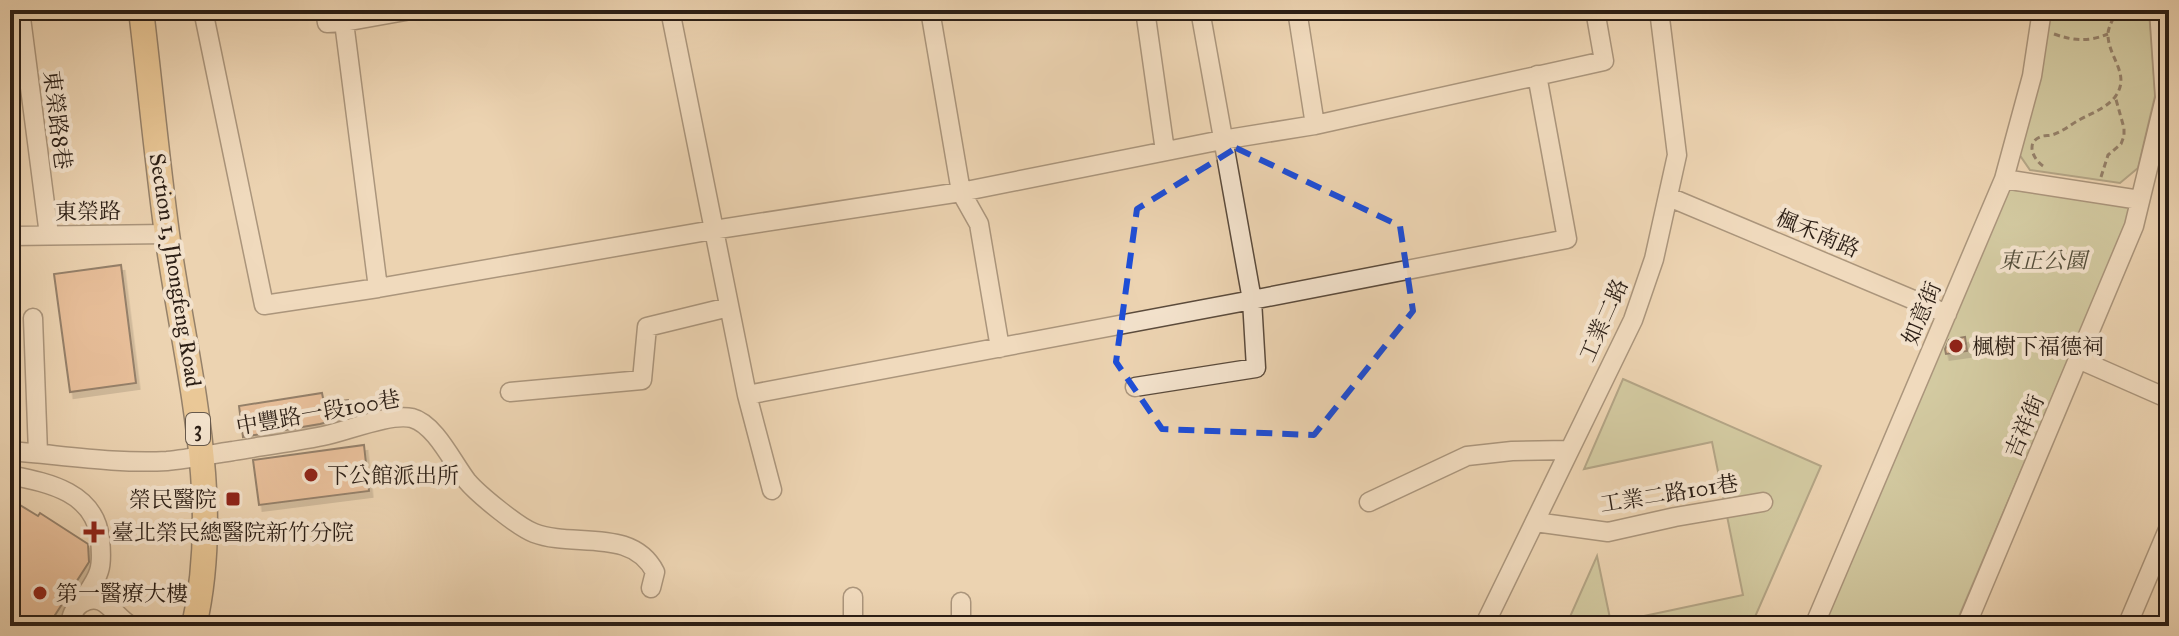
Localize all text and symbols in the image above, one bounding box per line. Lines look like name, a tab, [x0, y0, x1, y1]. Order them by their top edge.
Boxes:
street label: 東榮路8巷	[38, 69, 77, 171]
street label: Section 1, Jhongfeng Road	[144, 151, 207, 389]
street label: 東榮路	[55, 197, 121, 226]
street label: 楓禾南路	[1772, 204, 1864, 263]
park label: 東正公園	[1999, 247, 2090, 274]
street label: 工業二路	[1573, 275, 1634, 366]
street label: 如意街	[1896, 278, 1947, 349]
place label: 楓樹下福德祠	[1972, 333, 2104, 360]
marker: 楓樹下福德祠	[1947, 337, 1965, 355]
street label: 中豐路一段100巷	[234, 385, 402, 440]
street label: 吉祥街	[1999, 391, 2050, 462]
road number: 3	[186, 413, 210, 445]
place label: 下公館派出所	[327, 462, 459, 489]
marker: 下公館派出所	[302, 466, 320, 484]
street label: 工業二路101巷	[1598, 469, 1740, 518]
place label: 榮民醫院	[129, 486, 217, 513]
marker: 榮民醫院	[224, 490, 242, 508]
place label: 臺北榮民總醫院新竹分院	[112, 519, 354, 546]
marker: 臺北榮民總醫院新竹分院	[83, 521, 105, 543]
place label: 第一醫療大樓	[56, 580, 188, 607]
marker: 第一醫療大樓	[31, 584, 49, 602]

